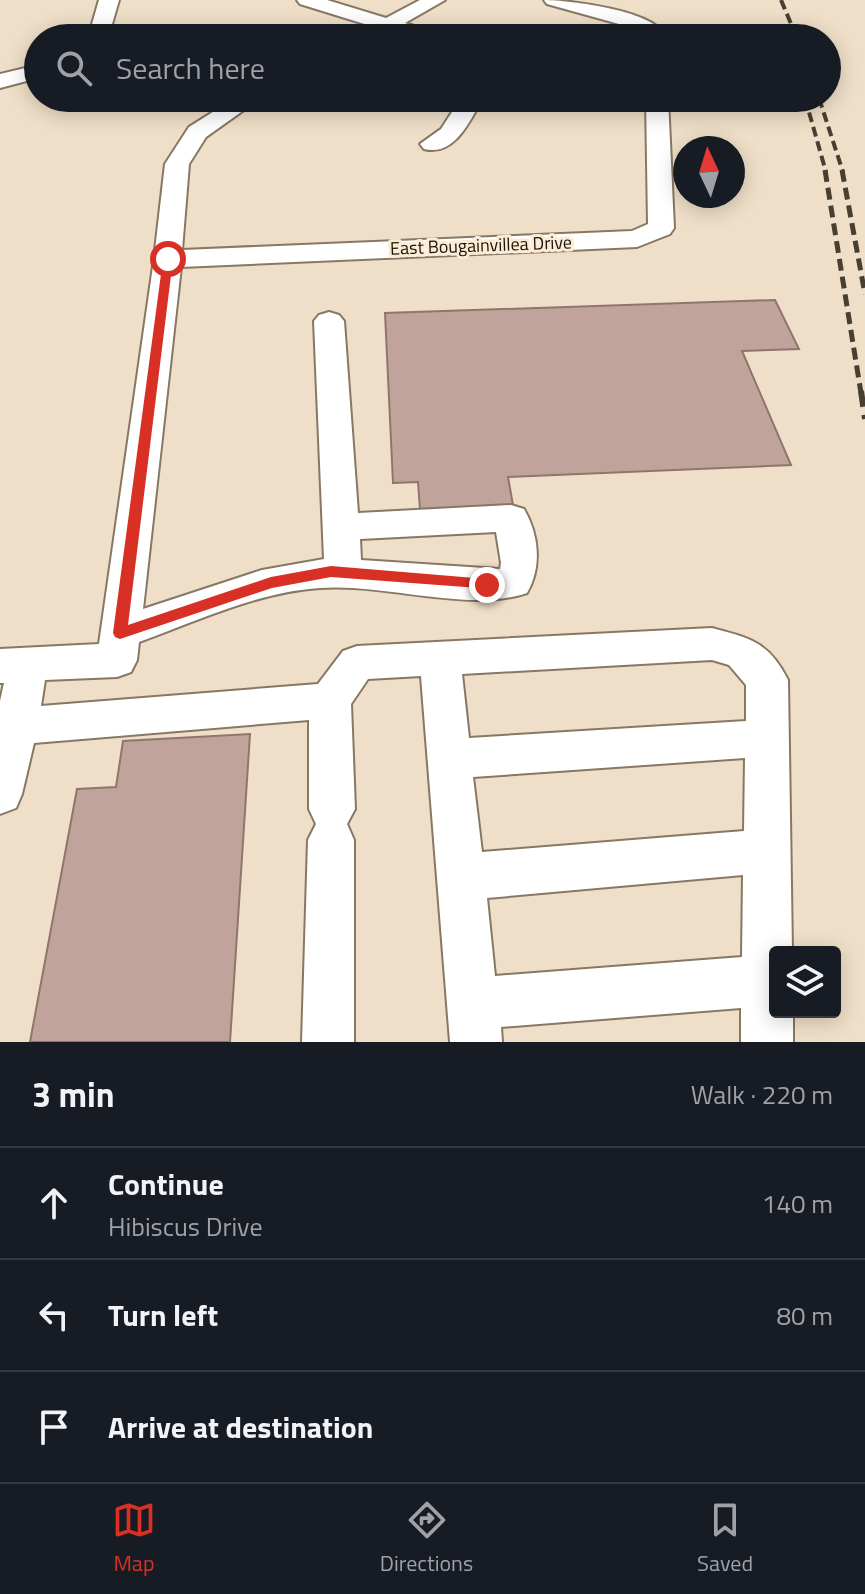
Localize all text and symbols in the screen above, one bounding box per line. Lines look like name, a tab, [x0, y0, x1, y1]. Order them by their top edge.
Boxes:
search box	[24, 24, 841, 112]
text: Search here	[116, 45, 265, 91]
icon: search	[52, 46, 96, 90]
north arrow	[673, 136, 745, 208]
street label: East Bougainvillea Drive	[390, 228, 572, 262]
route start	[150, 241, 186, 277]
route end	[469, 567, 505, 603]
map controls	[769, 946, 841, 1018]
button: layers	[769, 946, 841, 1018]
text: 3 min	[32, 1068, 115, 1120]
text: Walk · 220 m	[691, 1075, 833, 1114]
text: Continue	[108, 1161, 224, 1207]
icon: ahead	[32, 1181, 76, 1225]
text: 140 m	[762, 1184, 833, 1223]
text: Hibiscus Drive	[108, 1207, 263, 1246]
text: Turn left	[108, 1292, 218, 1338]
icon: left	[32, 1293, 76, 1337]
text: 80 m	[776, 1296, 833, 1335]
text: Arrive at destination	[108, 1404, 373, 1450]
icon: arrive	[32, 1405, 76, 1449]
tab: Map	[112, 1498, 156, 1580]
tab: Directions	[380, 1498, 473, 1580]
tab: Saved	[697, 1498, 753, 1580]

